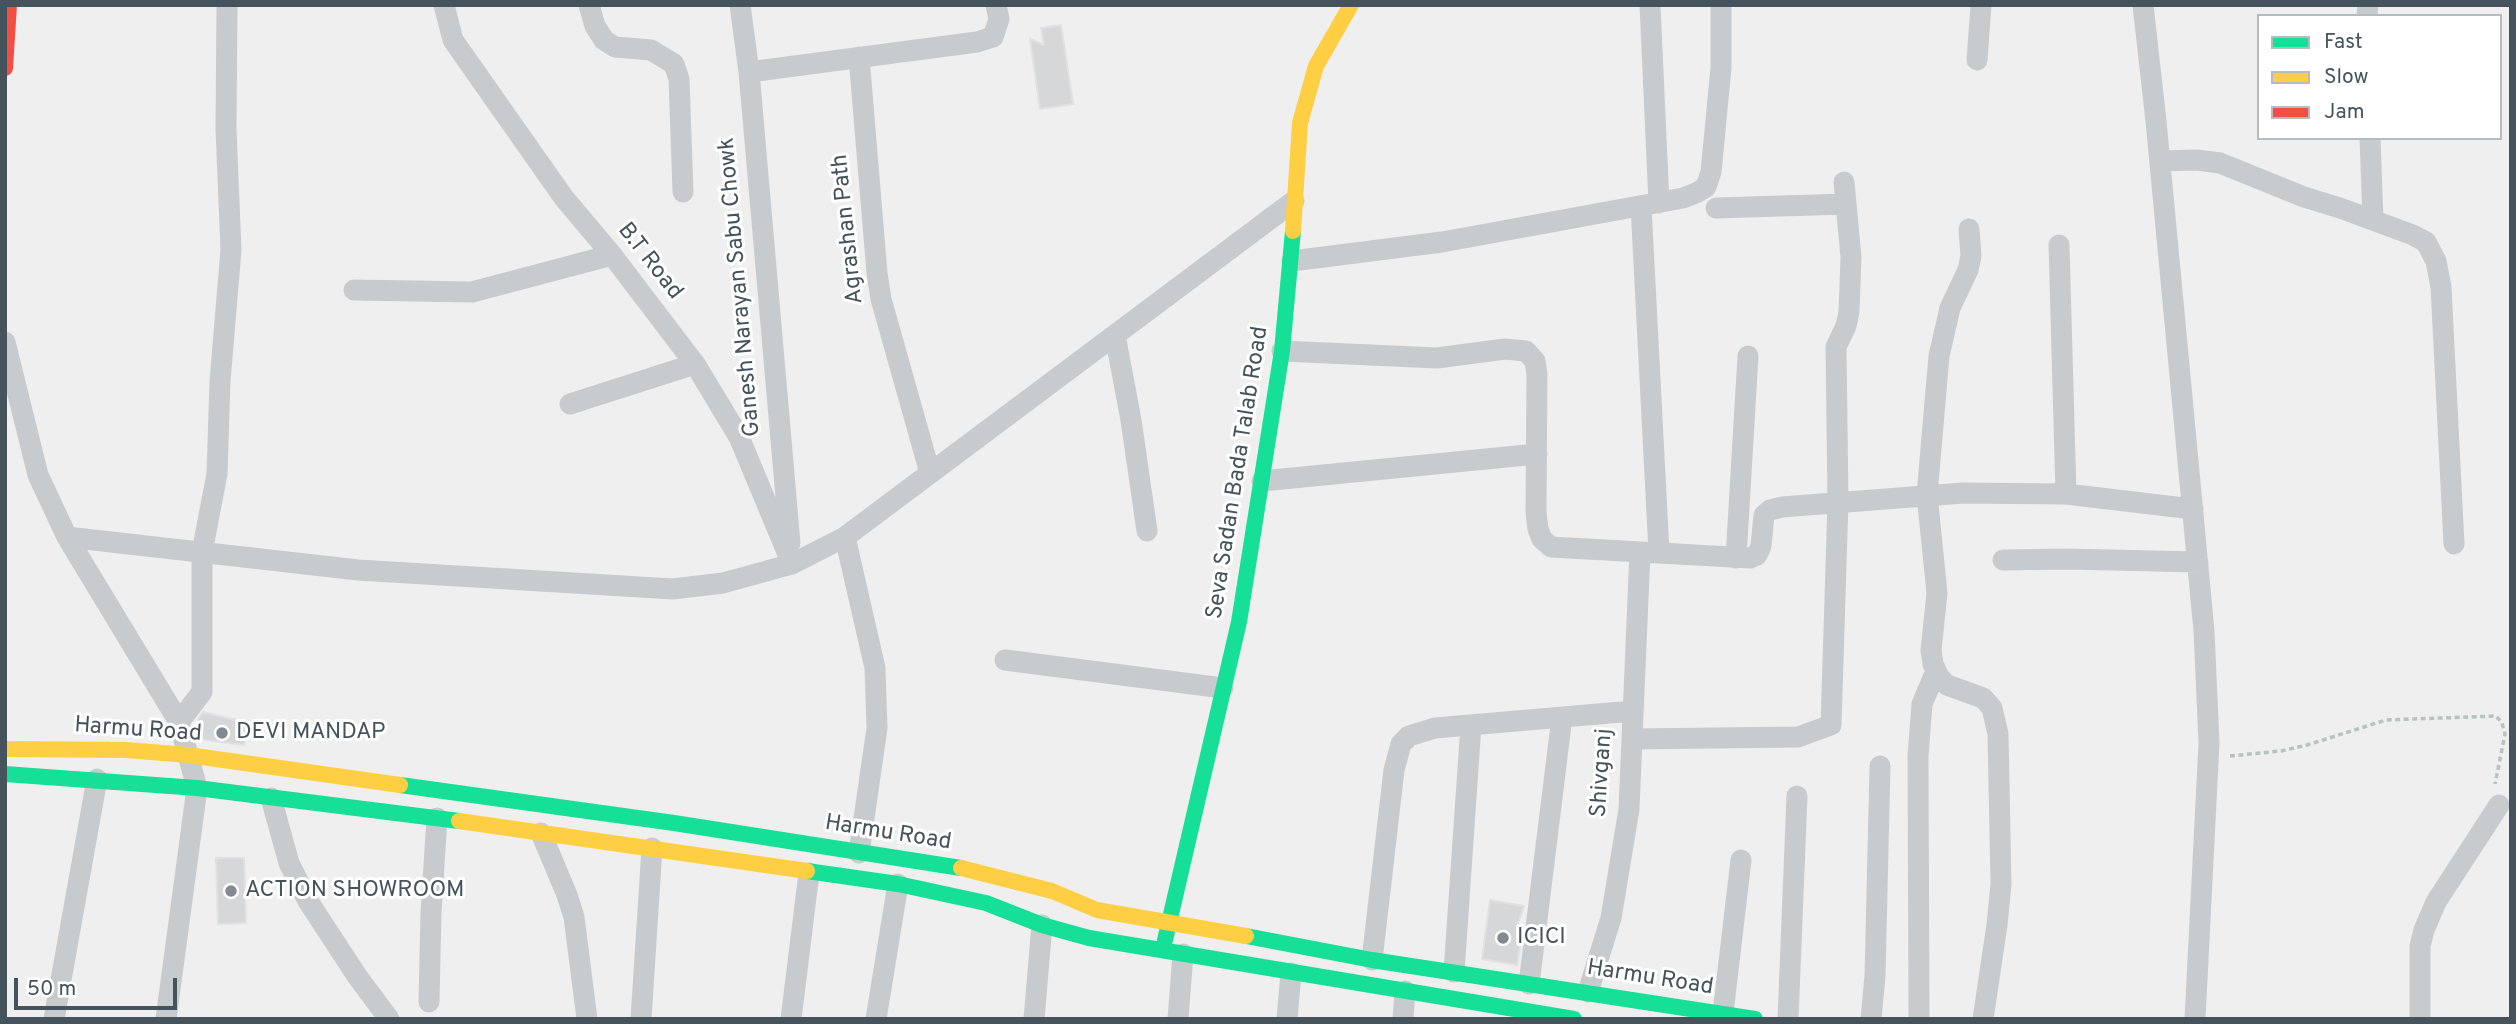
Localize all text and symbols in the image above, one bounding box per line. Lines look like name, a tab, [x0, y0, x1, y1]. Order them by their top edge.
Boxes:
legend	[2257, 14, 2502, 140]
text: Fast	[2324, 29, 2363, 56]
text: Slow	[2324, 64, 2369, 91]
text: Jam	[2324, 99, 2365, 126]
street label: Ganesh Narayan Sabu Chowk	[714, 136, 768, 438]
street label: Agrashan Path	[827, 153, 871, 305]
street label: B.T Road	[610, 218, 688, 306]
street label: Seva Sadan Bada Talab Road	[1202, 325, 1276, 621]
street label: Harmu Road	[73, 713, 203, 749]
place label: DEVI MANDAP	[236, 719, 386, 747]
marker: DEVI MANDAP	[214, 725, 230, 741]
street label: Shivganj	[1586, 728, 1620, 818]
street label: Harmu Road	[823, 810, 953, 858]
place label: ACTION SHOWROOM	[245, 877, 465, 905]
marker: ACTION SHOWROOM	[223, 883, 239, 899]
place label: ICICI	[1517, 924, 1566, 952]
marker: ICICI	[1495, 930, 1511, 946]
street label: Harmu Road	[1585, 955, 1715, 1003]
scale bar	[18, 964, 180, 1008]
text: 50 m	[27, 976, 76, 1003]

